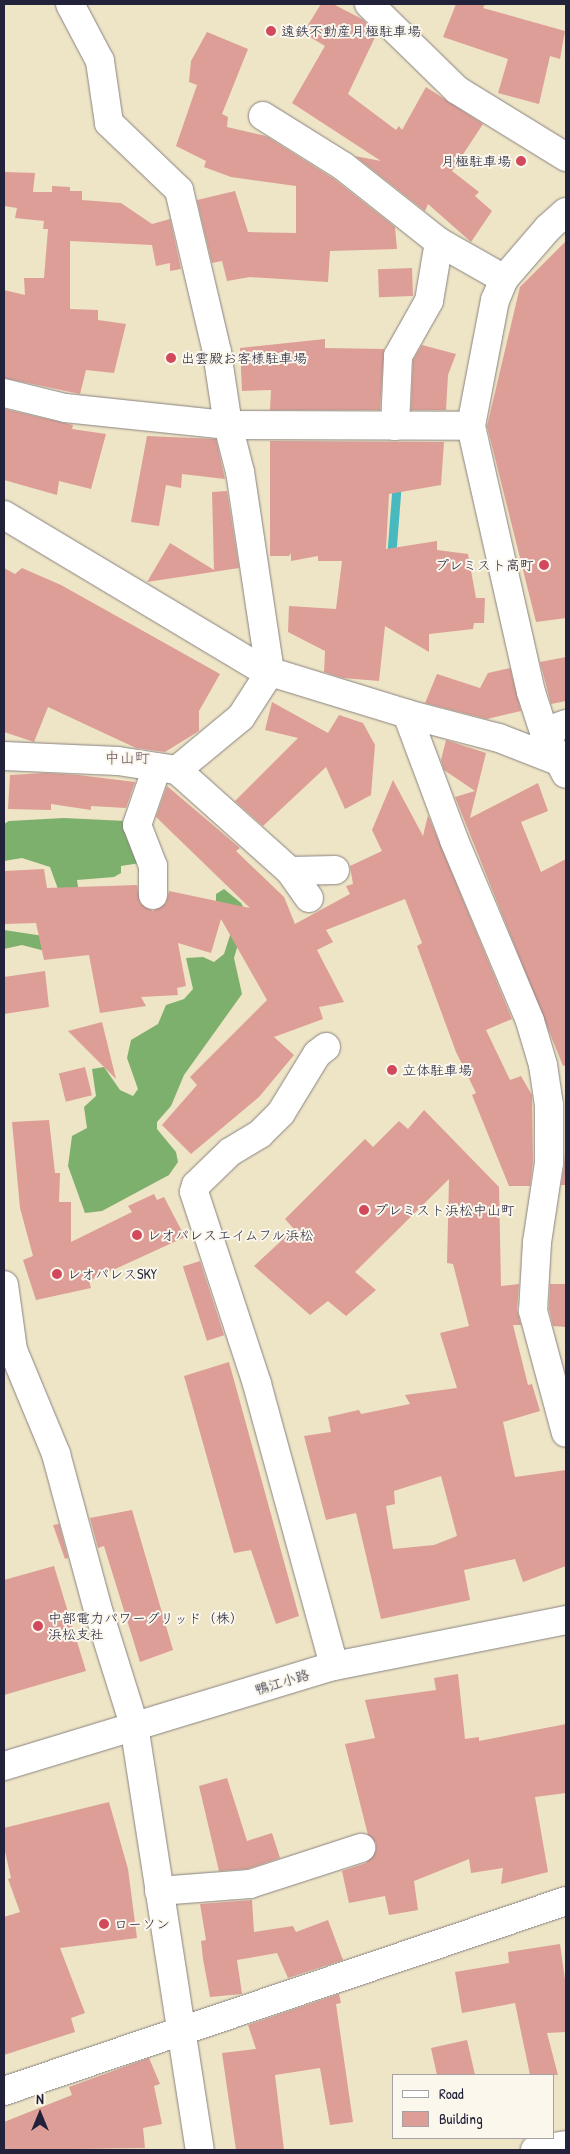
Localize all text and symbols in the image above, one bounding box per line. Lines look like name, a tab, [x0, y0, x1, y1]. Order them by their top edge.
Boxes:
place label: 遠鉄不動産月極駐車場	[281, 23, 421, 39]
marker: 遠鉄不動産月極駐車場	[265, 25, 277, 37]
place label: 月極駐車場	[441, 153, 511, 169]
marker: 月極駐車場	[515, 155, 527, 167]
place label: 出雲殿お客様駐車場	[181, 350, 307, 366]
marker: 出雲殿お客様駐車場	[165, 352, 177, 364]
place label: プレミスト高町	[436, 557, 534, 573]
marker: プレミスト高町	[538, 559, 550, 571]
district label: 中山町	[105, 749, 149, 767]
place label: 立体駐車場	[402, 1062, 472, 1078]
marker: 立体駐車場	[386, 1064, 398, 1076]
place label: プレミスト浜松中山町	[374, 1202, 514, 1218]
marker: プレミスト浜松中山町	[358, 1204, 370, 1216]
place label: レオパレスエイムフル浜松	[147, 1227, 315, 1243]
marker: レオパレスエイムフル浜松	[131, 1229, 143, 1241]
place label: レオパレスSKY	[67, 1266, 157, 1282]
marker: レオパレスSKY	[51, 1268, 63, 1280]
place label: 中部電力パワーグリッド（株） 浜松支社	[48, 1610, 244, 1642]
marker: 中部電力パワーグリッド（株） 浜松支社	[32, 1620, 44, 1632]
street label: 鴨江小路	[253, 1666, 311, 1698]
place label: ローソン	[114, 1916, 170, 1932]
marker: ローソン	[98, 1918, 110, 1930]
legend	[392, 2074, 555, 2139]
text: Road	[439, 2083, 464, 2104]
north arrow	[15, 2089, 65, 2139]
text: N	[36, 2089, 44, 2108]
text: Building	[439, 2108, 483, 2129]

